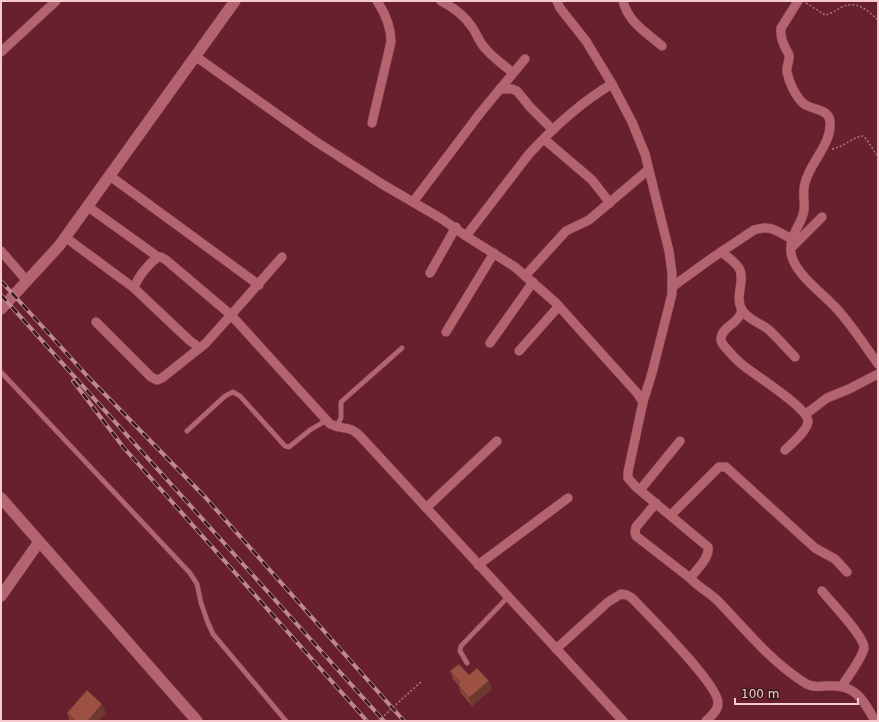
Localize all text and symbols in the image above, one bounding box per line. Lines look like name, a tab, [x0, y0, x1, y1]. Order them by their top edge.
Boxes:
scale bar	[735, 680, 858, 706]
text: 100 m	[741, 687, 779, 701]

